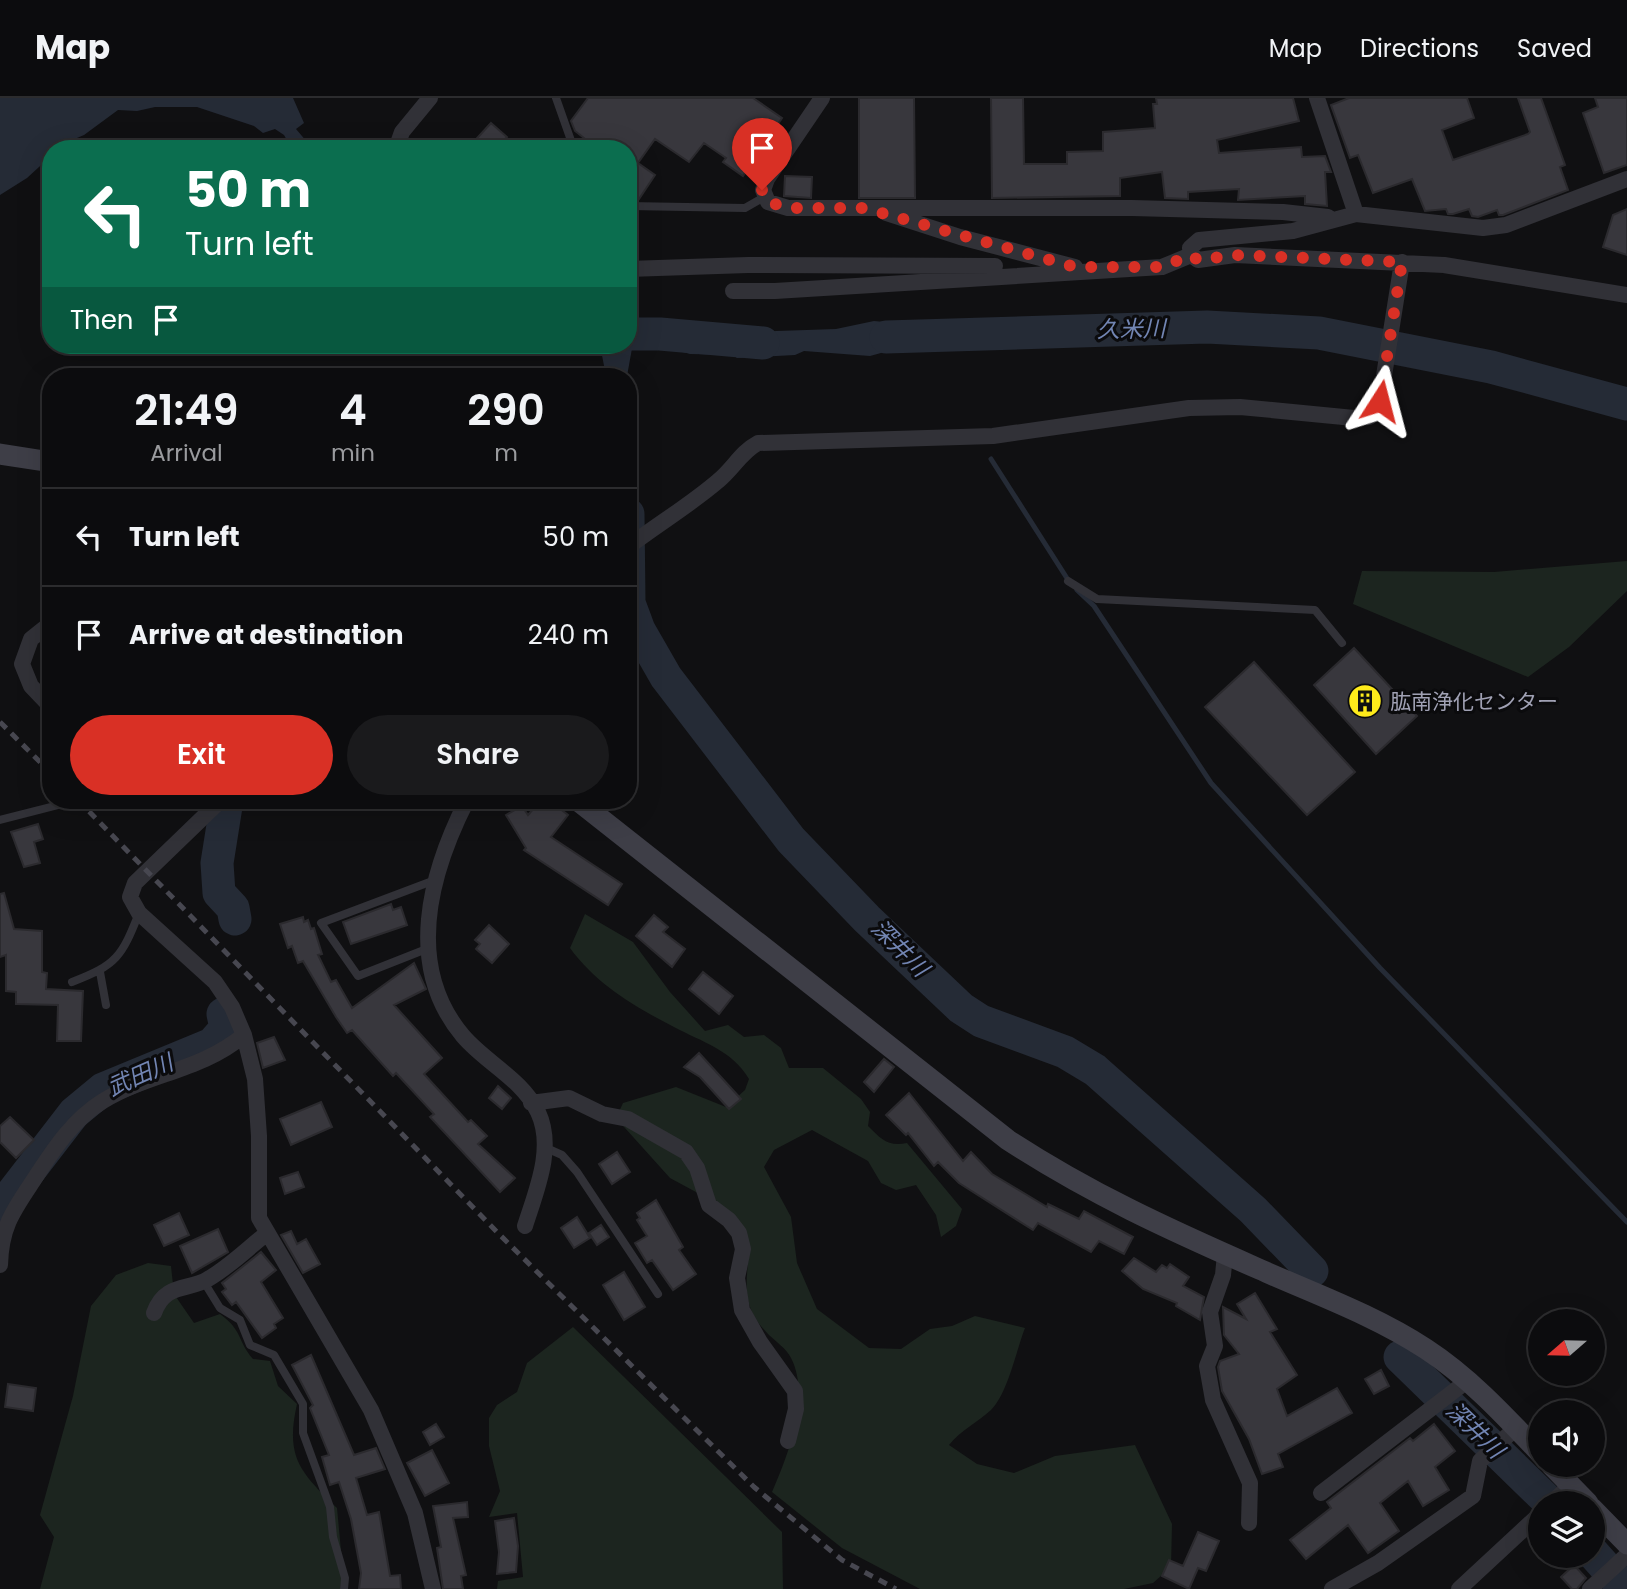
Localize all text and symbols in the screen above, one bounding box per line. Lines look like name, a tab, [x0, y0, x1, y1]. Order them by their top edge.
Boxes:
text: Map	[35, 24, 110, 71]
text: Map	[1269, 32, 1322, 65]
text: Directions	[1360, 32, 1479, 65]
text: Saved	[1517, 32, 1592, 65]
pin	[732, 118, 792, 190]
icon: arrive	[743, 129, 781, 167]
text: 50 m	[185, 156, 311, 224]
icon: left	[70, 168, 161, 259]
text: Turn left	[185, 221, 314, 266]
icon: arrive	[147, 301, 185, 339]
text: Then	[70, 302, 133, 338]
water label: 久米川	[1096, 312, 1169, 346]
position arrow	[1343, 364, 1417, 438]
text: 21:49	[134, 381, 239, 440]
text: 4	[339, 381, 367, 440]
text: 290	[467, 381, 545, 440]
text: Arrival	[150, 437, 223, 469]
text: min	[331, 437, 375, 469]
text: m	[494, 437, 518, 469]
icon: left	[70, 518, 108, 556]
text: Turn left	[129, 519, 240, 555]
text: 50 m	[543, 519, 609, 555]
icon: arrive	[70, 616, 108, 654]
text: Arrive at destination	[129, 617, 404, 653]
text: 240 m	[528, 617, 609, 653]
building icon: 肱南浄化センター	[1346, 682, 1384, 720]
place label: 肱南浄化センター	[1390, 687, 1558, 716]
button: Exit	[70, 715, 333, 795]
button: Share	[347, 715, 609, 795]
water label: 深井川	[864, 912, 938, 986]
water label: 武田川	[102, 1045, 181, 1104]
north arrow	[1528, 1309, 1605, 1386]
map controls	[1528, 1309, 1605, 1568]
water label: 深井川	[1439, 1395, 1513, 1468]
button: sound	[1528, 1400, 1605, 1477]
button: layers	[1528, 1491, 1605, 1568]

